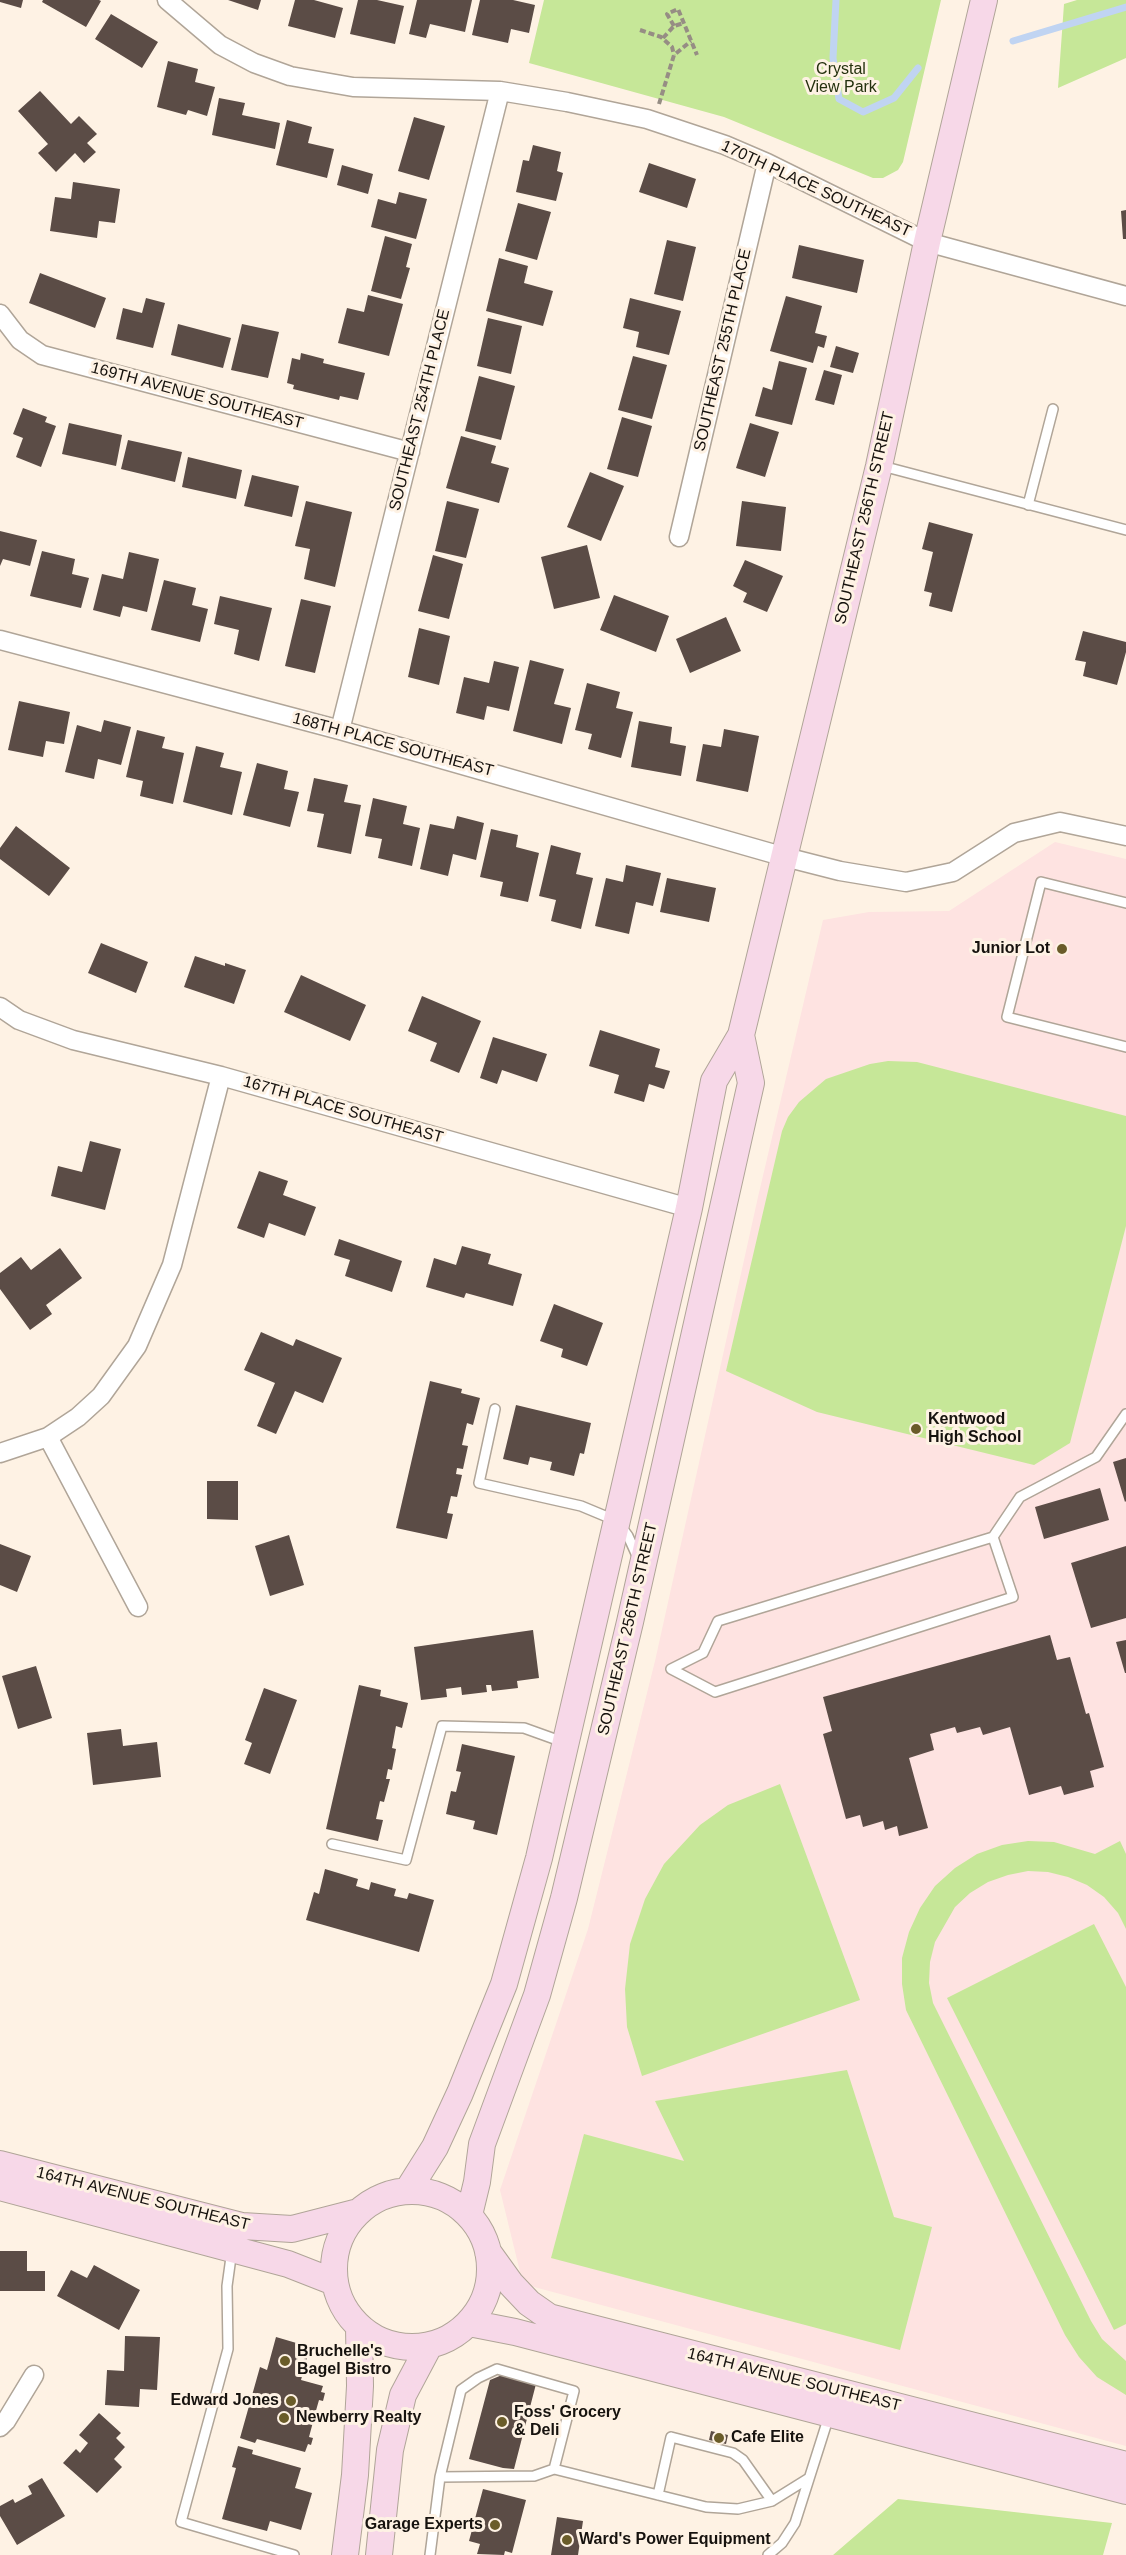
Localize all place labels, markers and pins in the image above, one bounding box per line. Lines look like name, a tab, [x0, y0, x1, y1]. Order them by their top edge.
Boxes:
place label: Junior Lot	[972, 939, 1050, 959]
marker: Junior Lot	[1055, 942, 1069, 956]
place label: Kentwood High School	[928, 1410, 1021, 1448]
marker: Kentwood High School	[909, 1422, 923, 1436]
place label: Bruchelle's Bagel Bistro	[297, 2342, 391, 2380]
marker: Bruchelle's Bagel Bistro	[278, 2354, 292, 2368]
place label: Edward Jones	[171, 2391, 279, 2411]
marker: Edward Jones	[284, 2394, 298, 2408]
place label: Foss' Grocery & Deli	[514, 2403, 621, 2441]
place label: Newberry Realty	[296, 2408, 421, 2428]
marker: Newberry Realty	[277, 2411, 291, 2425]
marker: Foss' Grocery & Deli	[495, 2415, 509, 2429]
place label: Cafe Elite	[731, 2428, 804, 2448]
marker: Cafe Elite	[712, 2431, 726, 2445]
place label: Garage Experts	[365, 2515, 483, 2535]
marker: Garage Experts	[488, 2518, 502, 2532]
place label: Ward's Power Equipment	[579, 2530, 771, 2550]
marker: Ward's Power Equipment	[560, 2533, 574, 2547]

